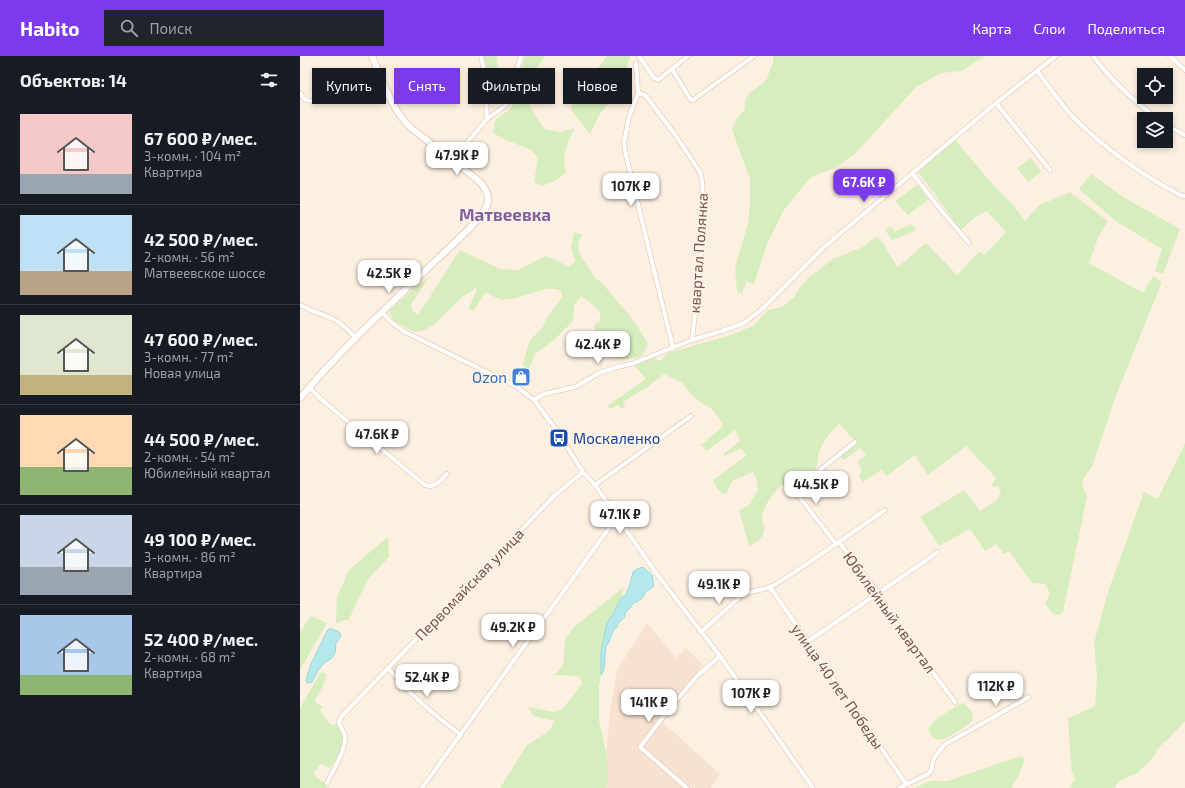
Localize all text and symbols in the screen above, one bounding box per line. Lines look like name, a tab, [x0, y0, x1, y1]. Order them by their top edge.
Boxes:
search box	[104, 10, 384, 46]
text: Habito	[20, 17, 80, 40]
icon: search	[118, 17, 140, 39]
text: Поиск	[150, 19, 192, 37]
text: Карта	[972, 20, 1011, 37]
text: Слои	[1033, 20, 1065, 37]
text: Поделиться	[1087, 20, 1165, 37]
chip: Купить	[312, 68, 386, 104]
chip: Снять	[394, 68, 460, 104]
chip: Фильтры	[468, 68, 555, 104]
chip: Новое	[563, 68, 632, 104]
map controls	[1137, 68, 1173, 148]
button: locate	[1137, 68, 1173, 104]
icon: filters	[258, 69, 280, 91]
text: Объектов: 14	[20, 70, 127, 90]
button: layers	[1137, 112, 1173, 148]
text: 67 600 ₽/мес.	[144, 128, 257, 148]
icon: home	[52, 130, 100, 178]
pin: 47.9K ₽	[420, 142, 494, 176]
text: 47.9K ₽	[435, 147, 479, 163]
text: 3-комн. · 104 m²	[144, 148, 241, 164]
text: Квартира	[144, 164, 203, 180]
pin: 67.6K ₽	[827, 169, 901, 203]
pin: 107K ₽	[598, 173, 664, 207]
text: 67.6K ₽	[842, 174, 886, 190]
text: 107K ₽	[611, 178, 651, 194]
street label: квартал Полянка	[685, 192, 711, 314]
district label: Матвеевка	[459, 204, 551, 224]
text: 42 500 ₽/мес.	[144, 229, 258, 249]
icon: home	[52, 231, 100, 279]
text: 2-комн. · 56 m²	[144, 249, 235, 265]
pin: 42.5K ₽	[352, 260, 426, 294]
text: Матвеевское шоссе	[144, 265, 266, 281]
text: 42.5K ₽	[367, 265, 411, 281]
text: 47 600 ₽/мес.	[144, 329, 258, 349]
icon: home	[52, 331, 100, 379]
pin: 42.4K ₽	[561, 331, 635, 365]
text: 42.4K ₽	[575, 336, 621, 352]
text: 3-комн. · 77 m²	[144, 349, 234, 365]
text: Новая улица	[144, 365, 221, 381]
shop icon: Ozon	[510, 366, 532, 388]
place label: Ozon	[472, 368, 507, 386]
pin: 47.6K ₽	[340, 421, 414, 455]
text: 47.6K ₽	[355, 426, 399, 442]
bus stop icon: Москаленко	[548, 427, 570, 449]
text: 44 500 ₽/мес.	[144, 429, 259, 449]
place label: Москаленко	[573, 429, 660, 447]
icon: home	[52, 431, 100, 479]
text: 2-комн. · 54 m²	[144, 449, 235, 465]
text: Юбилейный квартал	[144, 465, 270, 481]
pin: 44.5K ₽	[779, 471, 853, 505]
text: 44.5K ₽	[793, 476, 839, 492]
pin: 47.1K ₽	[583, 501, 657, 535]
text: 47.1K ₽	[599, 506, 641, 522]
street label: Первомайская улица	[411, 524, 528, 645]
text: 49 100 ₽/мес.	[144, 529, 256, 549]
icon: home	[52, 531, 100, 579]
street label: Юбилейный квартал	[840, 548, 940, 676]
text: 3-комн. · 86 m²	[144, 549, 236, 565]
text: Квартира	[144, 565, 203, 581]
pin: 49.1K ₽	[682, 571, 756, 605]
text: 49.1K ₽	[698, 576, 740, 592]
pin: 49.2K ₽	[476, 614, 550, 648]
text: 49.2K ₽	[490, 619, 536, 635]
street label: улица 40 лет Победы	[787, 620, 888, 753]
text: 52 400 ₽/мес.	[144, 629, 258, 649]
icon: home	[52, 631, 100, 679]
text: 2-комн. · 68 m²	[144, 649, 236, 665]
pin: 52.4K ₽	[390, 664, 464, 698]
text: Квартира	[144, 665, 203, 681]
text: 52.4K ₽	[405, 669, 449, 685]
pin: 112K ₽	[963, 673, 1029, 707]
text: 112K ₽	[977, 678, 1015, 694]
pin: 107K ₽	[718, 680, 784, 714]
text: 107K ₽	[731, 685, 771, 701]
pin: 141K ₽	[616, 689, 682, 723]
text: 141K ₽	[630, 694, 668, 710]

